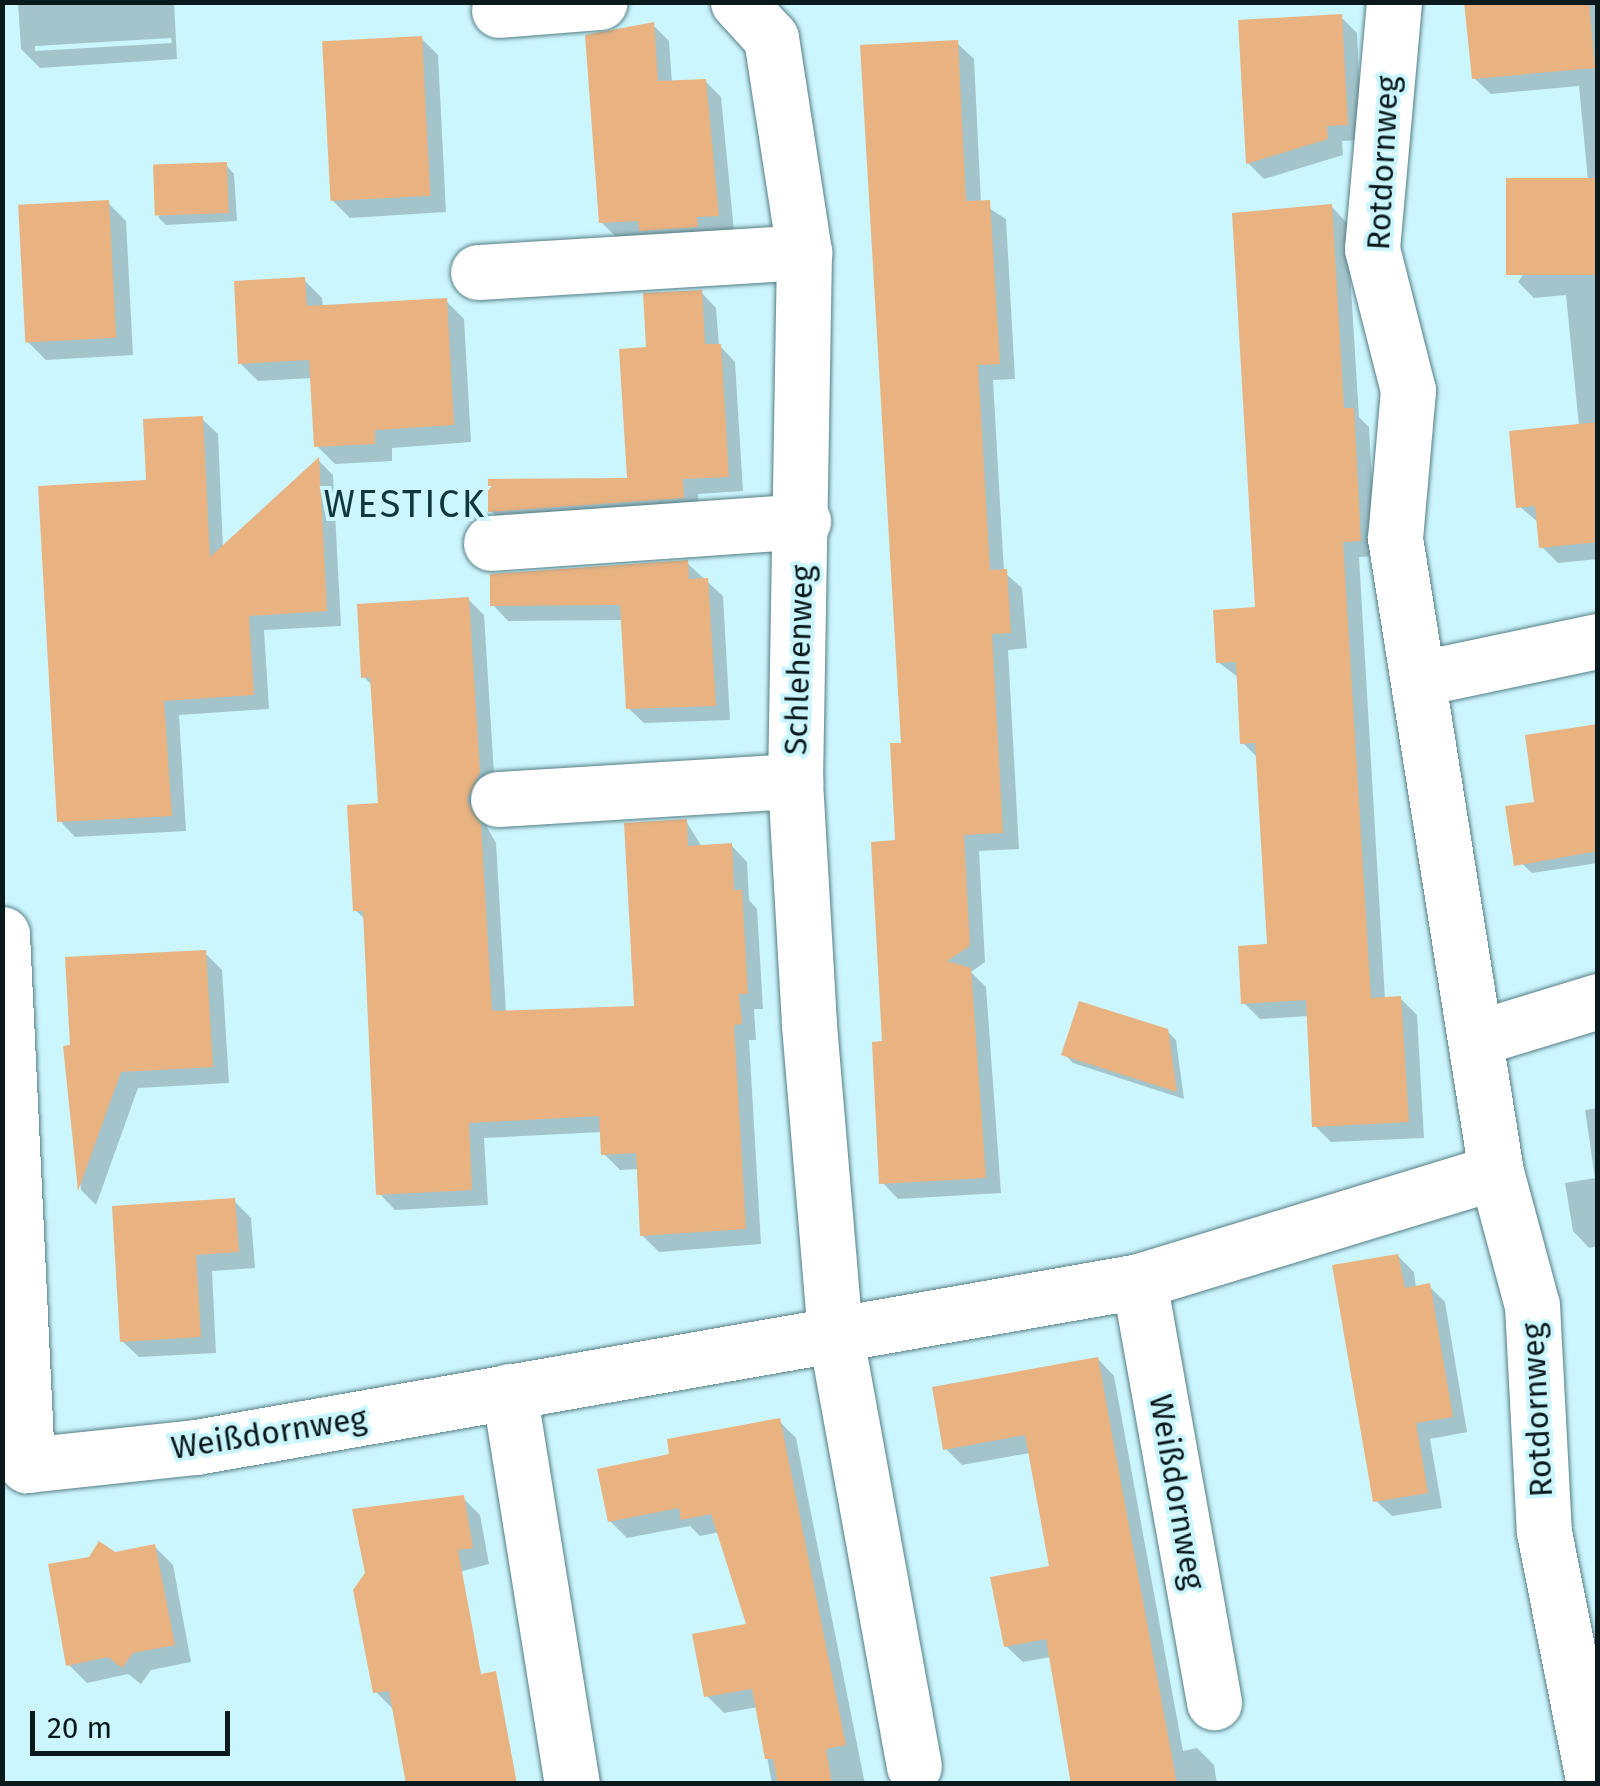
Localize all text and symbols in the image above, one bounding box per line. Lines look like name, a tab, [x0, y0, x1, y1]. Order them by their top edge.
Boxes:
street label: Rotdornweg	[1359, 75, 1407, 251]
district label: WESTICK	[323, 482, 487, 528]
street label: Schlehenweg	[776, 564, 822, 756]
street label: Rotdornweg	[1513, 1322, 1561, 1498]
street label: Weißdornweg	[1141, 1391, 1213, 1593]
street label: Weißdornweg	[168, 1399, 370, 1467]
scale bar	[35, 1691, 235, 1753]
text: 20 m	[47, 1710, 112, 1746]

